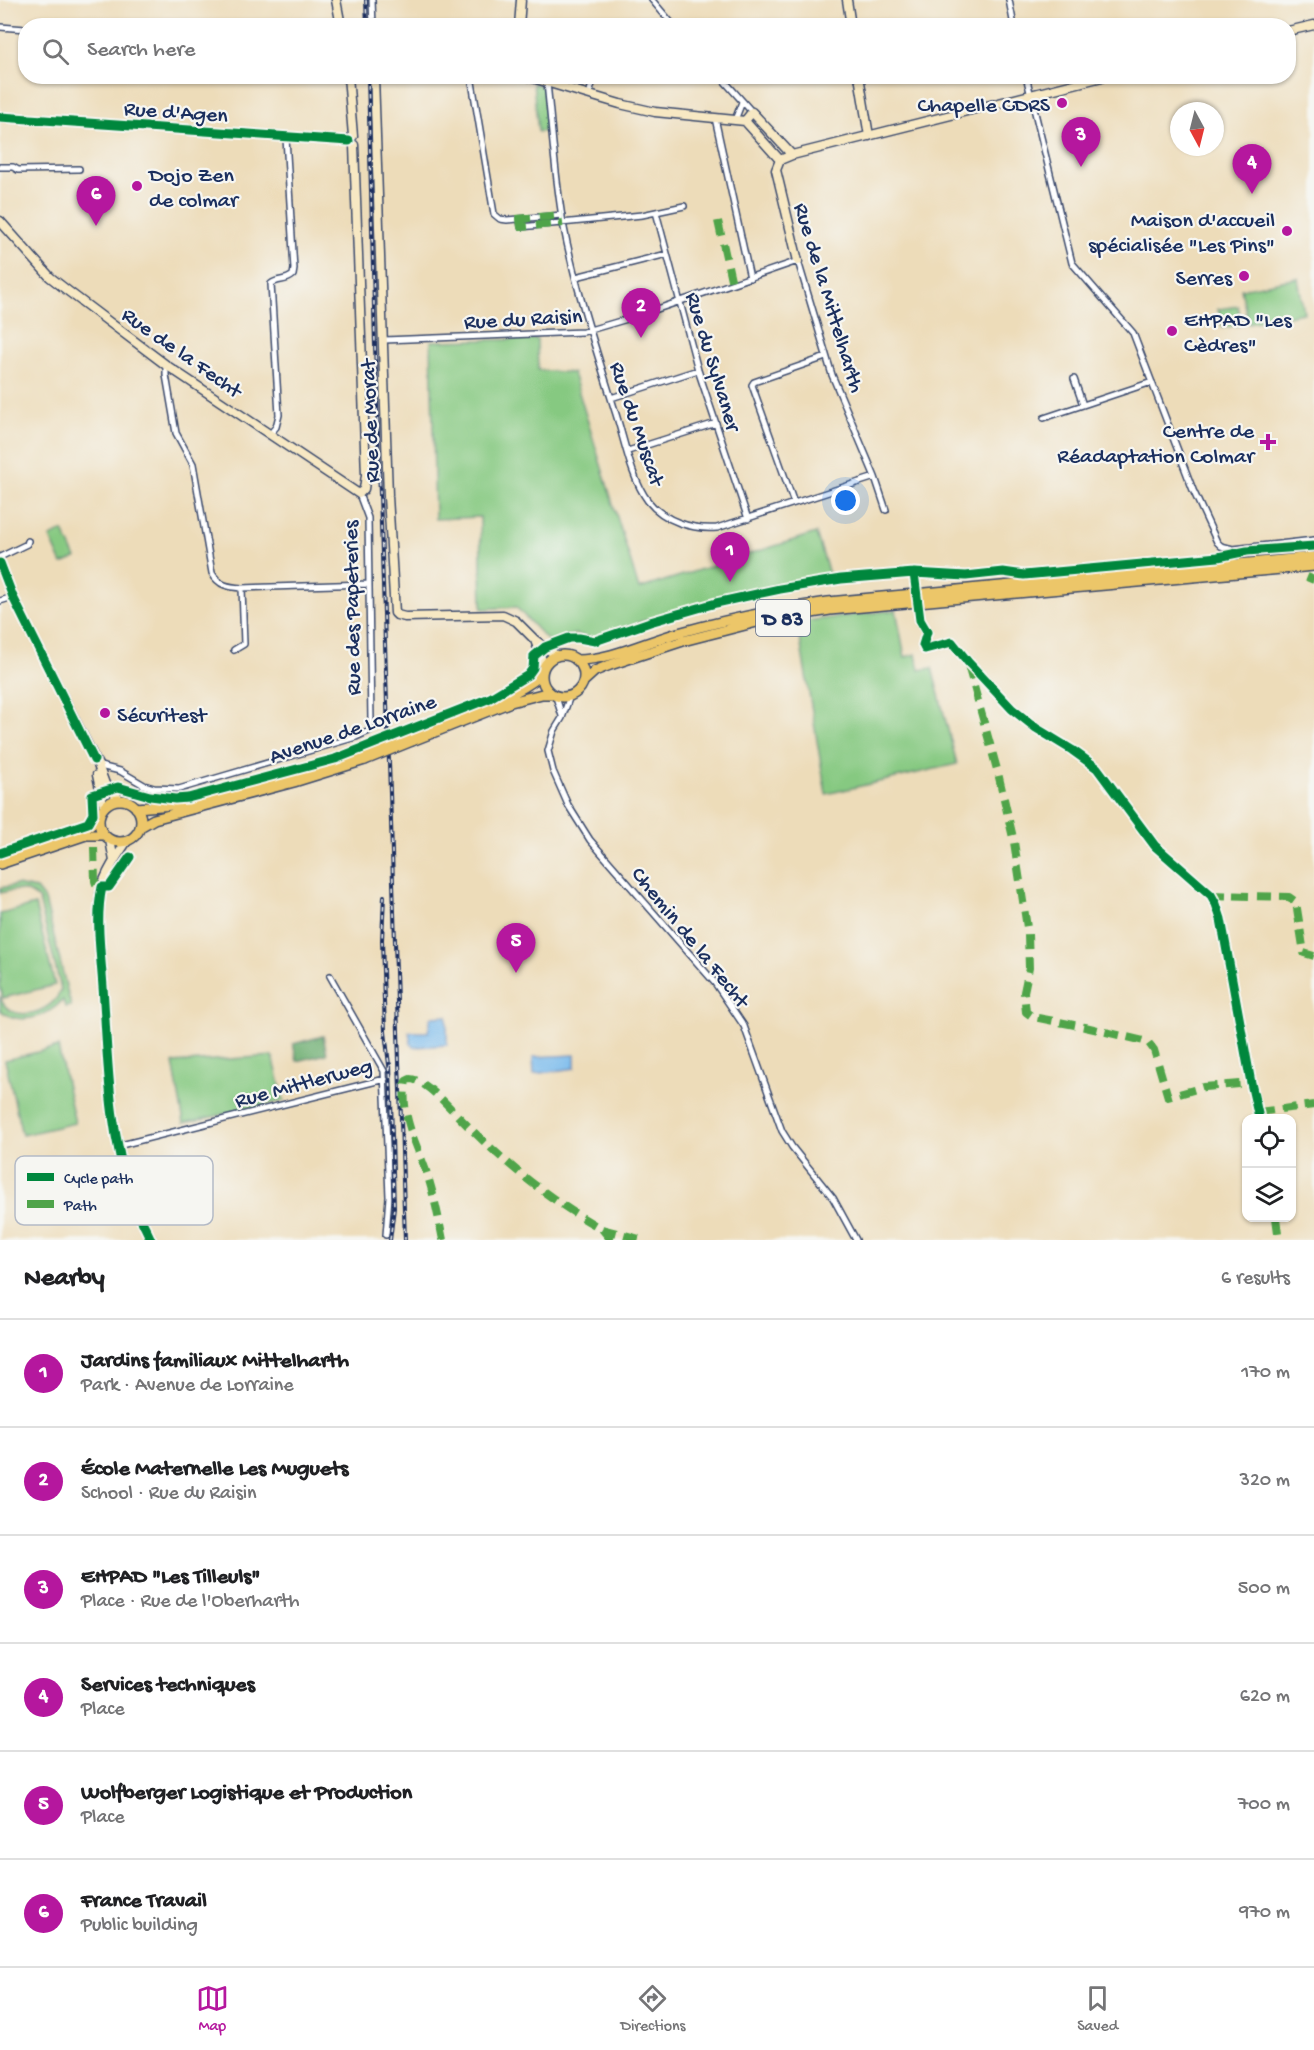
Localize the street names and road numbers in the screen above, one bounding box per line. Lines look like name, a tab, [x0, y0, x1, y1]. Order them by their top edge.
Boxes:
street label: Rue d'Agen	[123, 97, 229, 131]
street label: Rue de la Mittelharth	[786, 200, 868, 396]
street label: Rue du Sylvaner	[678, 289, 745, 437]
street label: Rue de la Fecht	[115, 303, 248, 407]
street label: Rue du Raisin	[463, 305, 584, 337]
street label: Rue de Morat	[357, 357, 387, 483]
street label: Rue du Muscat	[602, 359, 669, 492]
street label: Rue des Papeteries	[339, 519, 369, 696]
road number: D 83	[756, 600, 810, 636]
street label: Avenue de Lorraine	[266, 690, 441, 772]
street label: Chemin de la Fecht	[624, 863, 755, 1016]
street label: Rue Mittlerweg	[232, 1054, 376, 1116]

